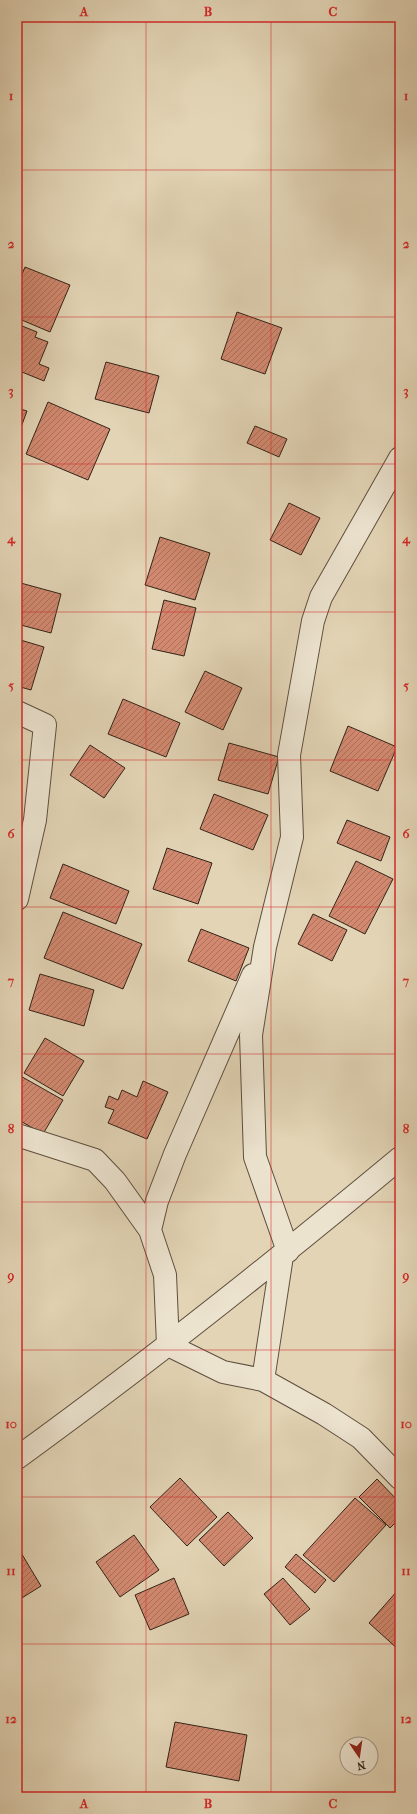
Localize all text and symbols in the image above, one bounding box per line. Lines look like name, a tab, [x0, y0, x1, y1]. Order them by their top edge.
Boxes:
text: A	[79, 4, 89, 19]
text: B	[204, 4, 213, 19]
text: C	[329, 4, 338, 19]
text: 1	[9, 88, 14, 103]
text: 1	[404, 88, 409, 103]
text: 2	[8, 236, 15, 251]
text: 2	[403, 236, 410, 251]
text: 3	[8, 383, 14, 399]
text: 3	[403, 383, 409, 399]
text: 4	[6, 531, 16, 547]
text: 4	[401, 531, 411, 547]
text: 5	[8, 678, 14, 693]
text: 5	[403, 678, 409, 693]
text: 6	[7, 826, 15, 841]
text: 6	[402, 826, 410, 841]
text: 7	[7, 973, 15, 988]
text: 7	[402, 973, 410, 988]
text: 8	[8, 1121, 15, 1136]
text: 8	[403, 1121, 410, 1136]
text: 9	[7, 1268, 15, 1284]
text: 9	[402, 1268, 410, 1284]
text: 10	[5, 1416, 17, 1431]
text: 10	[400, 1416, 412, 1431]
text: 11	[6, 1563, 16, 1578]
text: 11	[401, 1563, 411, 1578]
text: 12	[5, 1711, 17, 1726]
text: 12	[400, 1711, 412, 1726]
north arrow	[339, 1736, 379, 1776]
text: N	[355, 1758, 367, 1773]
text: A	[79, 1796, 89, 1811]
text: B	[204, 1796, 213, 1811]
text: C	[329, 1796, 338, 1811]

